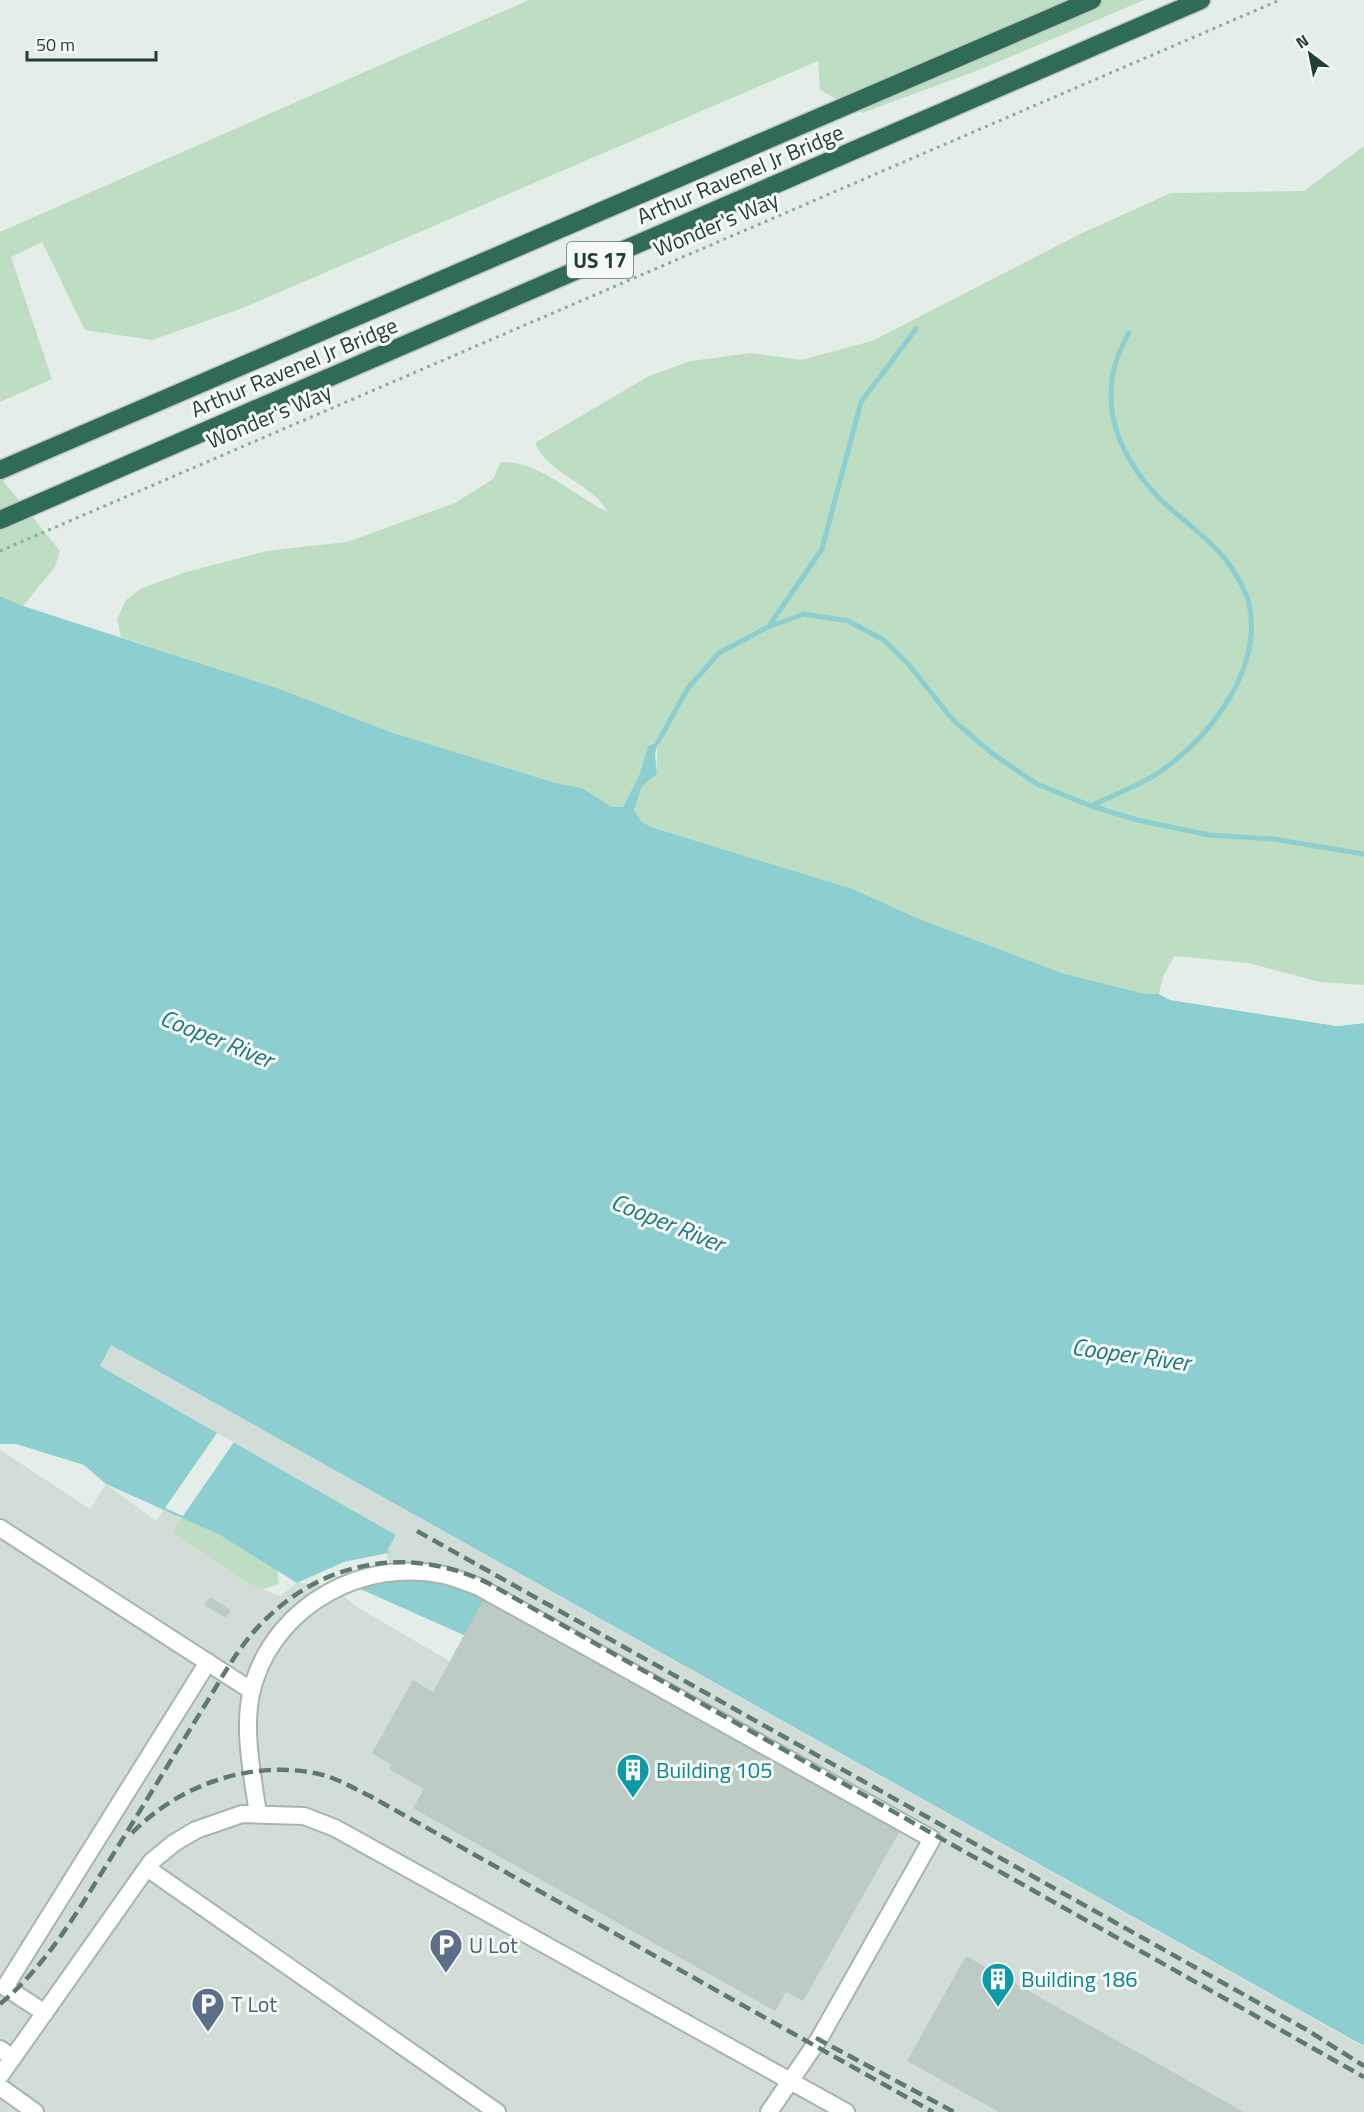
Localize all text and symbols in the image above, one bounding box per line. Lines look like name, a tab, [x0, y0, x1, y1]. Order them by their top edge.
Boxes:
scale bar	[27, 24, 156, 62]
north arrow	[1280, 24, 1340, 84]
text: N	[1291, 28, 1313, 54]
text: 50 m	[36, 31, 75, 58]
street label: Arthur Ravenel Jr Bridge	[631, 115, 849, 233]
street label: Wonder's Way	[648, 182, 784, 266]
road number: US 17	[567, 242, 633, 278]
street label: Arthur Ravenel Jr Bridge	[185, 308, 403, 426]
street label: Wonder's Way	[201, 374, 337, 458]
water label: Cooper River	[155, 999, 282, 1078]
water label: Cooper River	[606, 1183, 733, 1262]
water label: Cooper River	[1069, 1328, 1196, 1381]
building icon: Building 105	[615, 1752, 651, 1799]
place label: Building 105	[656, 1753, 773, 1787]
parking icon: U Lot	[428, 1927, 464, 1974]
place label: U Lot	[469, 1928, 518, 1962]
building icon: Building 186	[980, 1961, 1016, 2008]
place label: Building 186	[1021, 1962, 1138, 1996]
parking icon: T Lot	[190, 1986, 226, 2033]
place label: T Lot	[231, 1987, 277, 2021]

